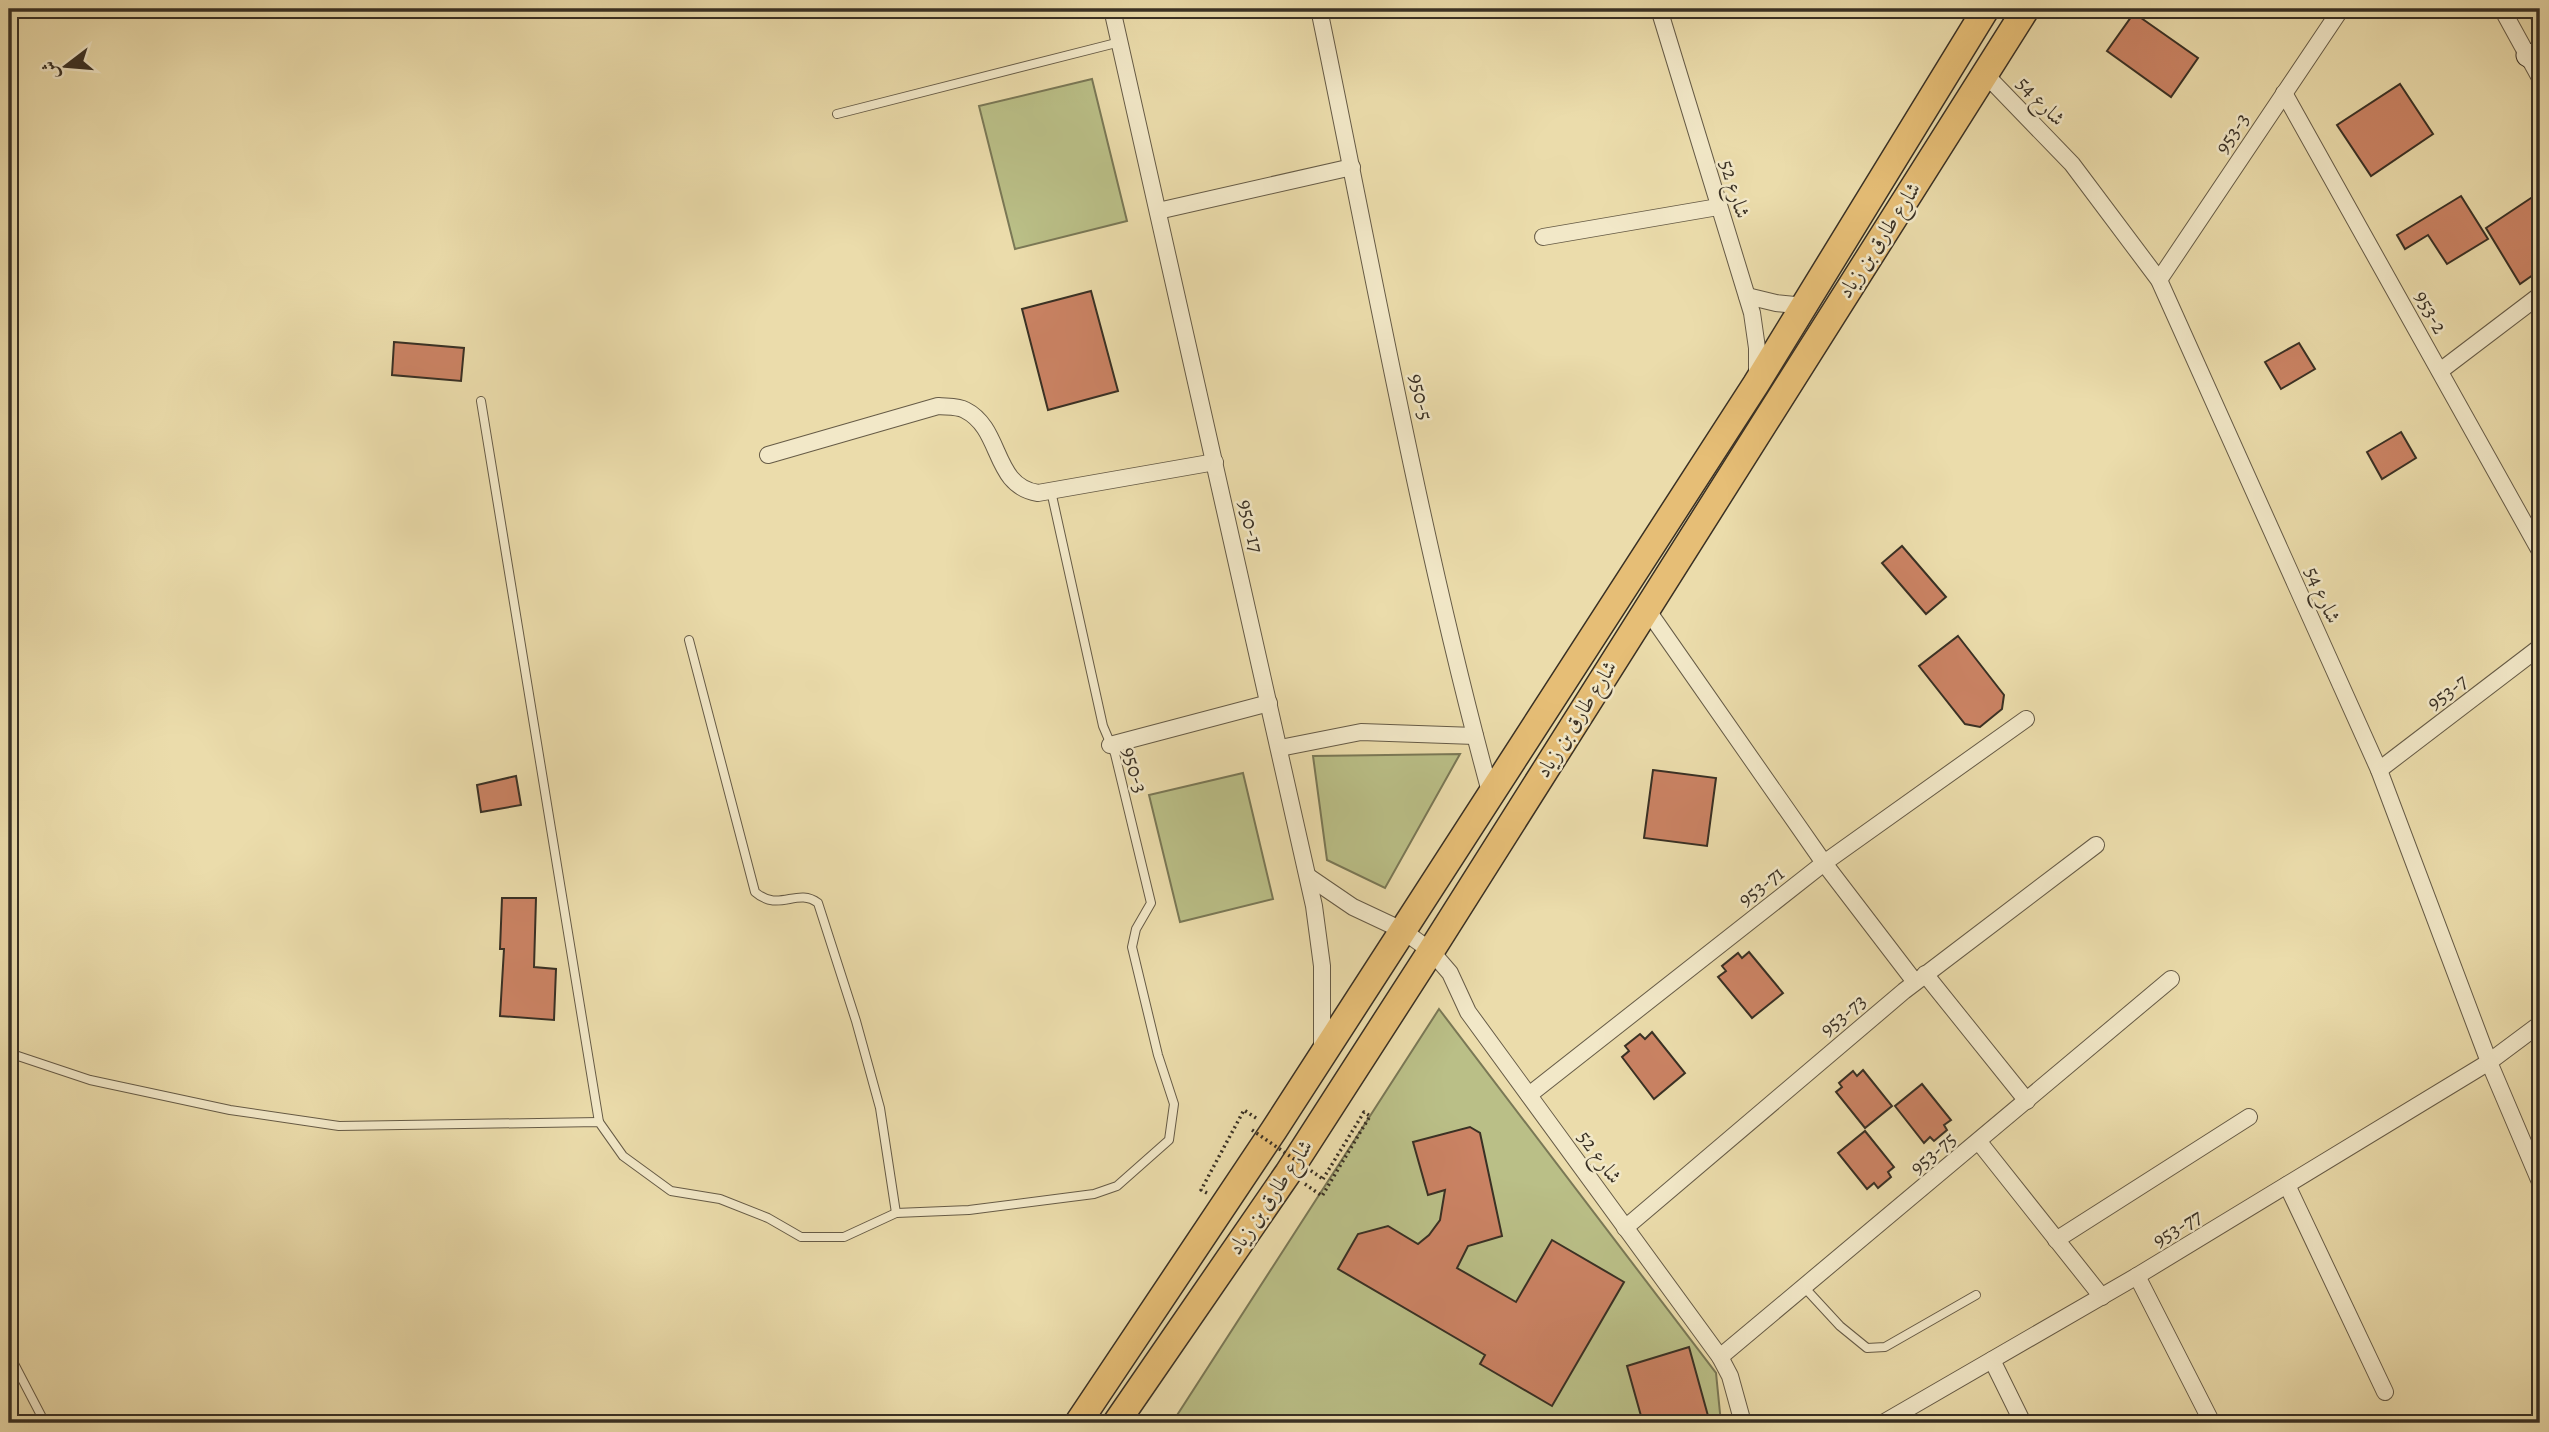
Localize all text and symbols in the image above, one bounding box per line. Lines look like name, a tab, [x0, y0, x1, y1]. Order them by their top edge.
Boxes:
north arrow	[32, 32, 102, 102]
text: ش	[36, 58, 66, 83]
street label: شارع 54	[2007, 70, 2072, 135]
street label: 953-3	[2208, 107, 2256, 159]
street label: شارع 52	[1709, 156, 1757, 223]
street label: شارع طارق بن زياد	[1831, 176, 1930, 306]
street label: 953-2	[2408, 285, 2454, 339]
street label: 950-5	[1402, 371, 1440, 423]
street label: 950-17	[1231, 497, 1271, 556]
street label: شارع 54	[2295, 562, 2348, 629]
street label: شارع طارق بن زياد	[1529, 655, 1627, 785]
street label: 953-7	[2421, 667, 2473, 716]
street label: 950-3	[1115, 744, 1155, 796]
street label: 953-71	[1732, 859, 1790, 913]
street label: 953-73	[1814, 987, 1872, 1043]
street label: شارع 52	[1568, 1125, 1629, 1192]
street label: 953-75	[1904, 1125, 1962, 1181]
street label: شارع طارق بن زياد	[1221, 1134, 1322, 1262]
street label: 953-77	[2147, 1202, 2207, 1254]

